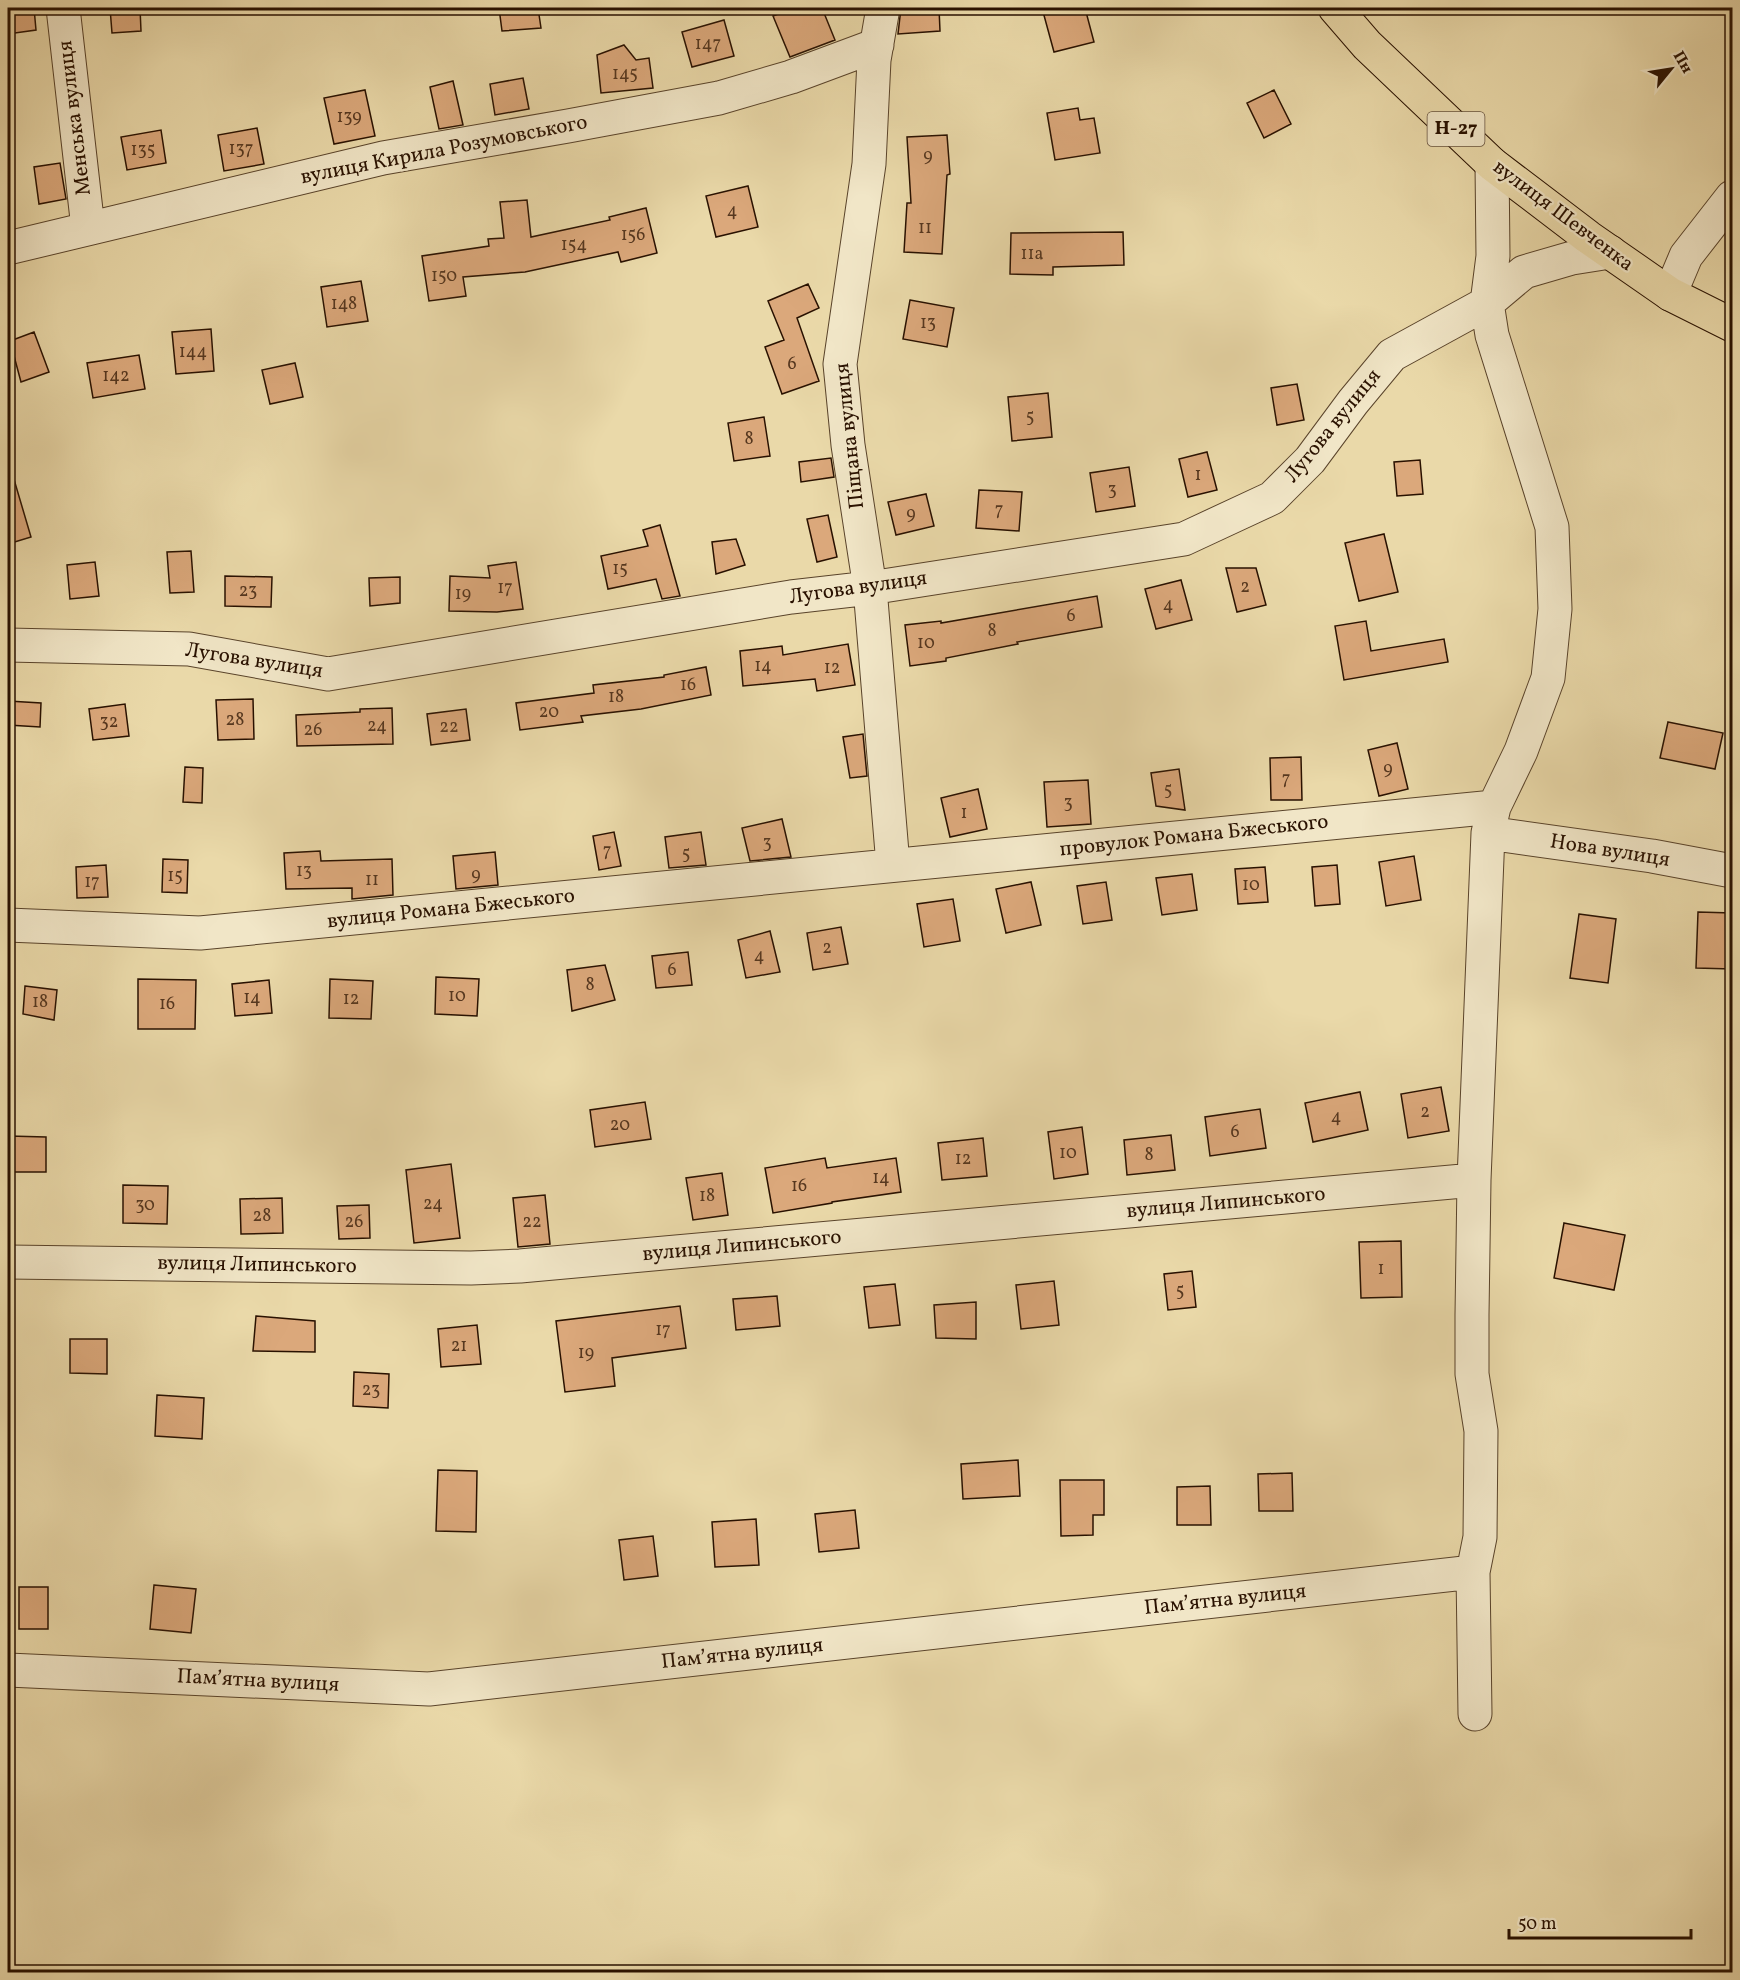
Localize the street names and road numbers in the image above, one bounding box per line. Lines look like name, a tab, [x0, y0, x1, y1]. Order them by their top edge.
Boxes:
street label: Менська вулиця	[51, 39, 99, 197]
street label: вулиця Кирила Розумовського	[298, 108, 590, 192]
road number: Н-27	[1428, 112, 1484, 146]
street label: вулиця Шевченка	[1486, 153, 1640, 279]
street label: Піщана вулиця	[828, 361, 872, 511]
street label: Лугова вулиця	[1278, 363, 1388, 489]
street label: Лугова вулиця	[787, 564, 929, 612]
street label: Лугова вулиця	[183, 636, 325, 686]
street label: провулок Романа Бжеського	[1058, 807, 1330, 865]
street label: Нова вулиця	[1548, 827, 1672, 875]
street label: вулиця Романа Бжеського	[326, 882, 576, 936]
street label: вулиця Липинського	[1125, 1180, 1327, 1226]
street label: вулиця Липинського	[641, 1223, 843, 1269]
street label: вулиця Липинського	[157, 1249, 357, 1281]
street label: Памʼятна вулиця	[1143, 1577, 1308, 1623]
street label: Памʼятна вулиця	[660, 1631, 825, 1677]
street label: Памʼятна вулиця	[176, 1662, 340, 1700]

